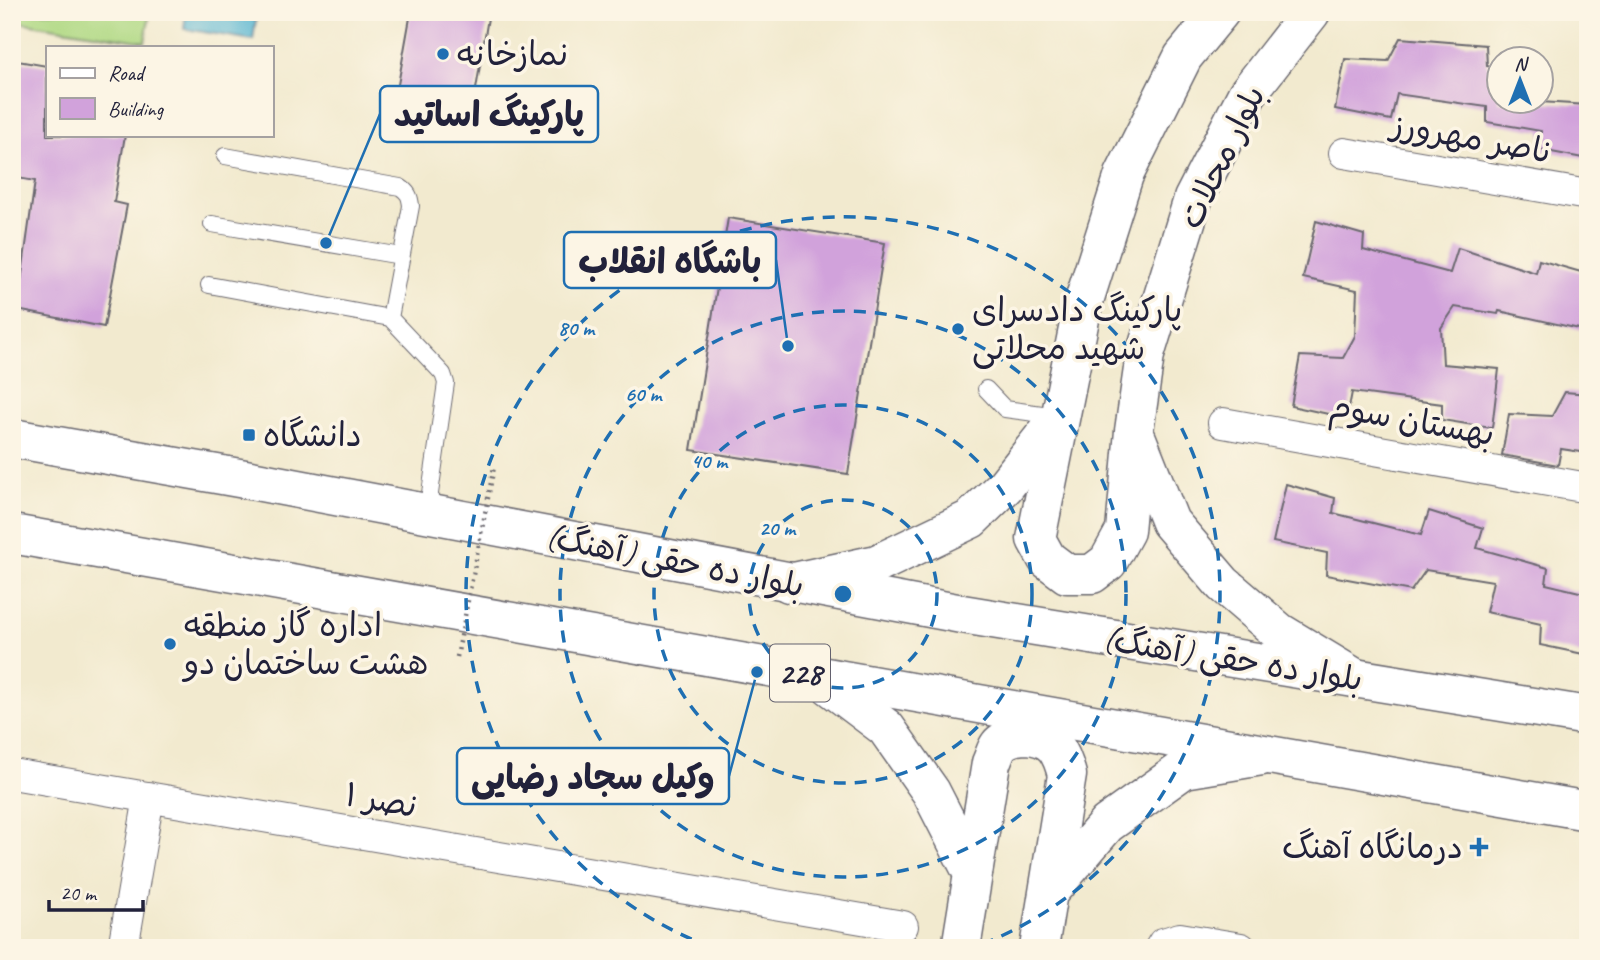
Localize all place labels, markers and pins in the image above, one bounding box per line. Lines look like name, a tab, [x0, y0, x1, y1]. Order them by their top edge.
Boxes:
place label: نمازخانه	[457, 33, 568, 75]
marker: نمازخانه	[435, 46, 451, 62]
callout: پارکینگ اساتید	[380, 86, 598, 142]
callout: باشگاه انقلاب	[564, 232, 776, 288]
place label: پارکینگ دادسرای شهید محلاتی	[972, 289, 1182, 369]
marker: پارکینگ دادسرای شهید محلاتی	[950, 321, 966, 337]
place label: دانشگاه	[263, 414, 362, 456]
marker: دانشگاه	[241, 427, 257, 443]
centre of rings	[831, 582, 855, 606]
place label: اداره گاز منطقه هشت ساختمان دو	[181, 604, 428, 684]
marker: اداره گاز منطقه هشت ساختمان دو	[162, 636, 178, 652]
callout: وکیل سجاد رضایی	[457, 748, 729, 804]
place label: درمانگاه آهنگ	[1282, 826, 1463, 868]
marker: درمانگاه آهنگ	[1469, 837, 1489, 857]

